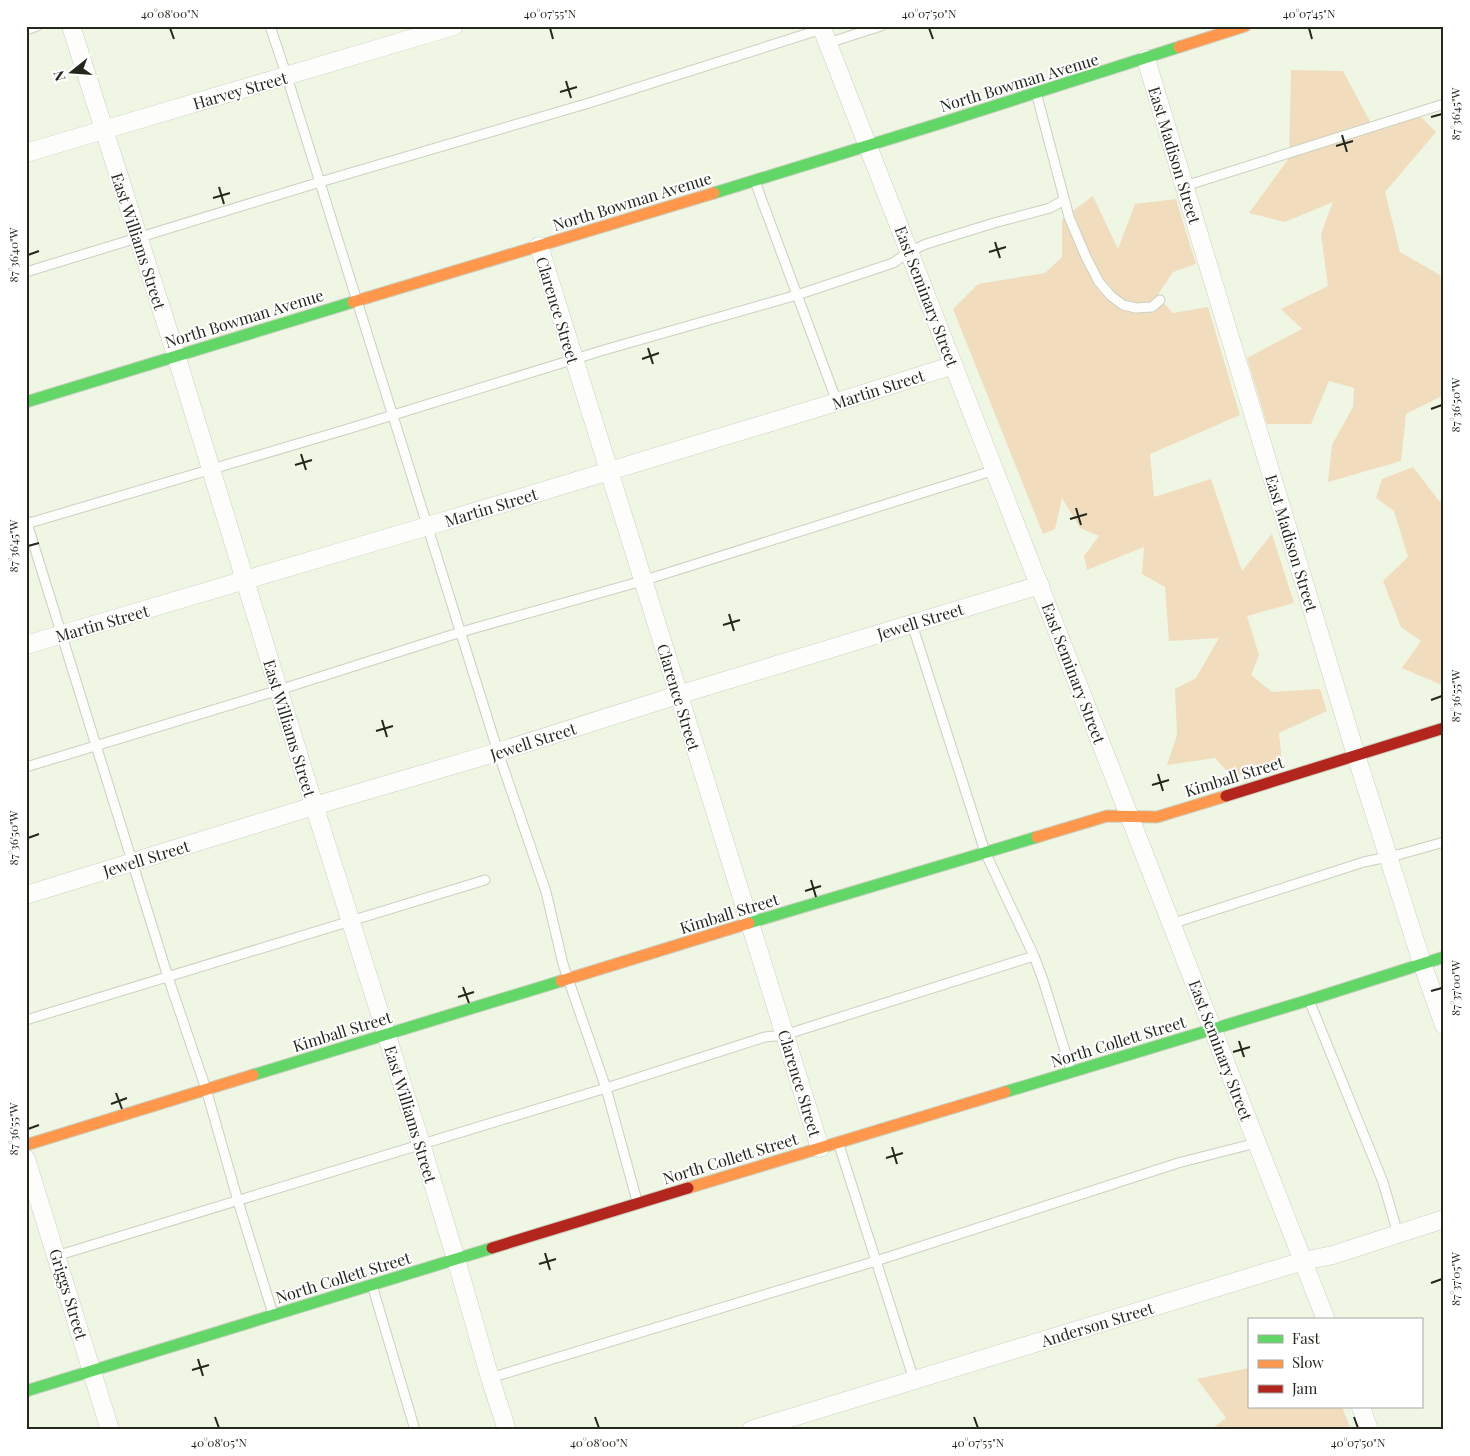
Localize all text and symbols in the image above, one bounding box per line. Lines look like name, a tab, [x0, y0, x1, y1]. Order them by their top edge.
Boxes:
text: 40°08'00"N	[141, 5, 200, 21]
text: 40°07'55"N	[524, 5, 577, 21]
text: 40°07'50"N	[902, 5, 957, 21]
text: 40°07'45"N	[1283, 5, 1336, 21]
north arrow	[48, 48, 98, 98]
street label: North Bowman Avenue	[937, 48, 1101, 116]
street label: Harvey Street	[190, 66, 290, 114]
text: N	[49, 68, 70, 84]
street label: East Madison Street	[1144, 84, 1206, 227]
text: 87°36'45"W	[1447, 87, 1463, 140]
street label: North Bowman Avenue	[550, 167, 714, 235]
street label: East Williams Street	[107, 170, 171, 312]
street label: East Seminary Street	[890, 223, 964, 370]
text: 87°36'40"W	[5, 227, 21, 283]
street label: Clarence Street	[532, 254, 584, 366]
street label: North Bowman Avenue	[162, 284, 326, 352]
street label: Martin Street	[829, 364, 927, 414]
text: 87°36'50"W	[1447, 377, 1463, 432]
street label: East Madison Street	[1261, 472, 1323, 615]
street label: Martin Street	[442, 483, 540, 531]
text: 87°36'45"W	[5, 519, 21, 572]
street label: Jewell Street	[873, 598, 966, 644]
street label: Martin Street	[53, 600, 151, 646]
street label: East Seminary Street	[1037, 600, 1111, 747]
street label: Clarence Street	[653, 641, 705, 753]
street label: East Williams Street	[259, 657, 321, 800]
text: 87°36'55"W	[1447, 669, 1463, 722]
street label: Jewell Street	[486, 717, 579, 765]
street label: Kimball Street	[1182, 751, 1286, 801]
text: 87°36'50"W	[5, 810, 21, 865]
street label: Jewell Street	[99, 835, 192, 881]
street label: Kimball Street	[677, 888, 781, 938]
text: 87°37'00"W	[1447, 960, 1463, 1016]
street label: East Seminary Street	[1184, 977, 1258, 1124]
street label: Kimball Street	[290, 1006, 394, 1056]
street label: North Collett Street	[1048, 1010, 1188, 1072]
street label: Clarence Street	[774, 1027, 826, 1139]
street label: East Williams Street	[380, 1043, 442, 1186]
text: 87°36'55"W	[5, 1102, 21, 1155]
street label: North Collett Street	[660, 1127, 800, 1189]
street label: Griggs Street	[45, 1246, 93, 1342]
street label: North Collett Street	[273, 1246, 413, 1308]
text: 87°37'05"W	[1447, 1252, 1463, 1306]
street label: Anderson Street	[1037, 1297, 1156, 1351]
legend	[1248, 1318, 1422, 1408]
text: Fast	[1292, 1328, 1321, 1348]
text: Slow	[1292, 1352, 1324, 1372]
text: Jam	[1291, 1378, 1318, 1398]
text: 40°08'05"N	[191, 1434, 248, 1450]
text: 40°08'00"N	[570, 1434, 629, 1450]
text: 40°07'55"N	[952, 1434, 1005, 1450]
text: 40°07'50"N	[1331, 1434, 1386, 1450]

